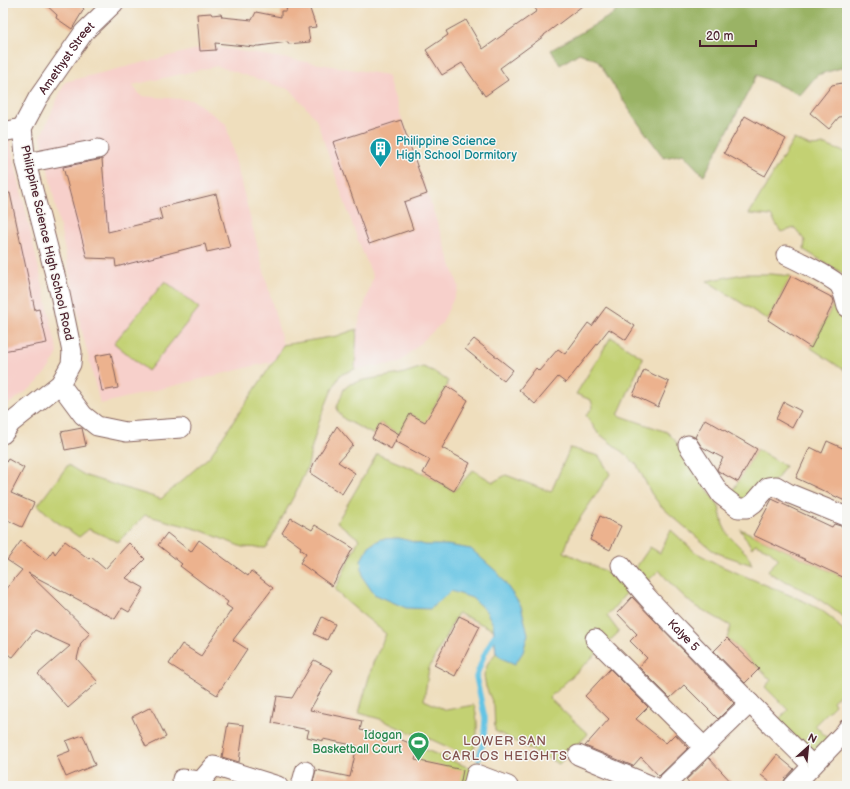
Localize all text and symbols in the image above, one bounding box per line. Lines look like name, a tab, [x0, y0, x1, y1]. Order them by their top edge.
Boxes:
street label: Amethyst Street	[35, 18, 98, 97]
scale bar	[700, 22, 756, 48]
text: 20 m	[706, 29, 733, 44]
place label: Philippine Science High School Dormitory	[396, 134, 518, 163]
building icon: Philippine Science High School Dormitory	[367, 135, 393, 168]
street label: Philippine Science High School Road	[17, 144, 77, 342]
street label: Kalye 5	[665, 616, 703, 654]
north arrow	[788, 727, 828, 767]
place label: Idogan Basketball Court	[312, 728, 402, 757]
sports icon: Idogan Basketball Court	[405, 729, 431, 762]
text: N	[806, 731, 819, 746]
district label: LOWER SAN CARLOS HEIGHTS	[442, 733, 568, 764]

